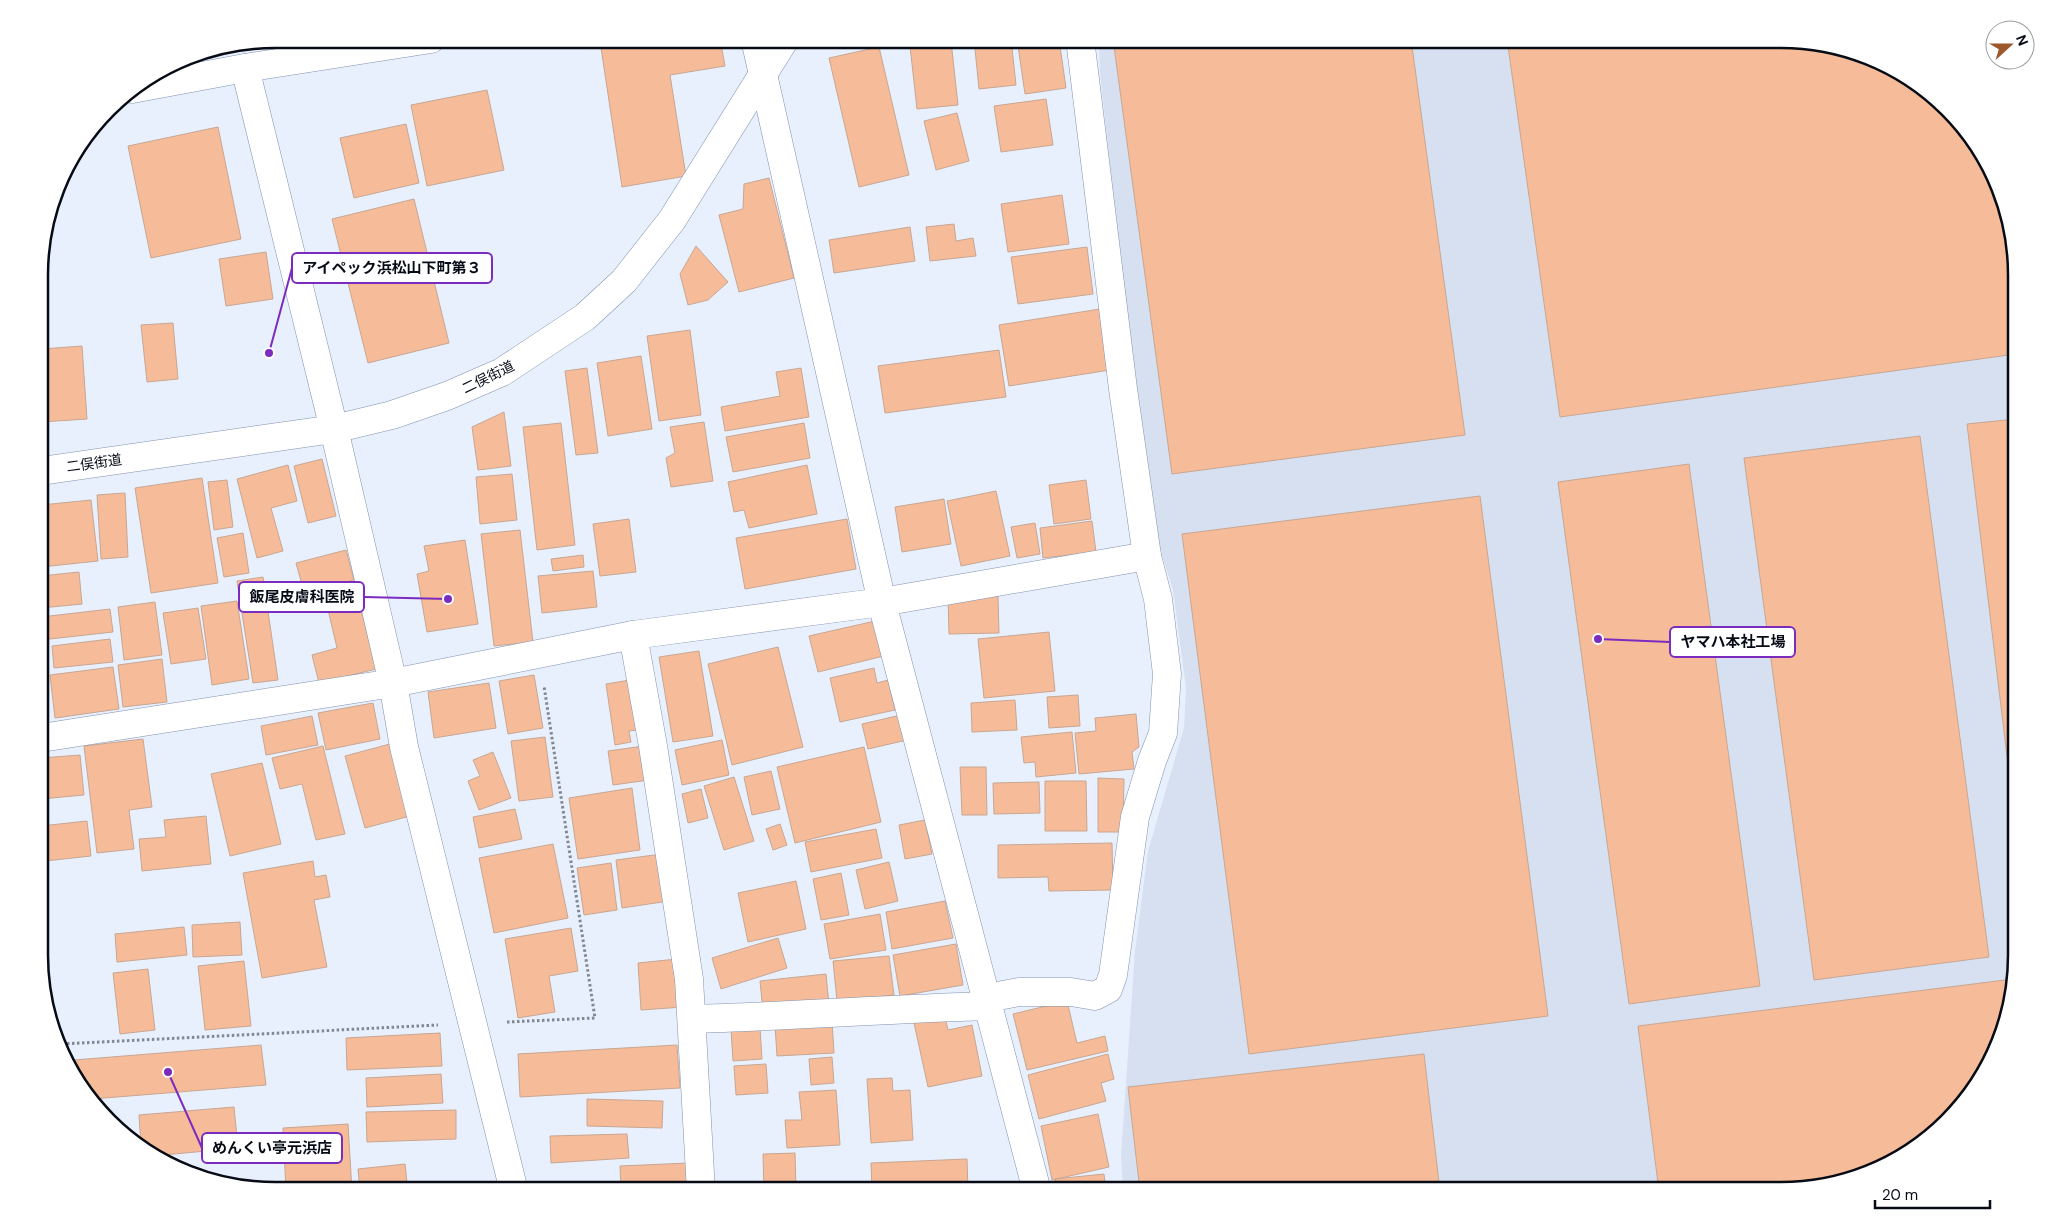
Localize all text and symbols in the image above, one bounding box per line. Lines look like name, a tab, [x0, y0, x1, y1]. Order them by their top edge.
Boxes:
north arrow	[1985, 20, 2035, 70]
text: N	[2012, 32, 2032, 48]
callout: アイペック浜松山下町第３	[292, 253, 492, 283]
text: アイペック浜松山下町第３	[302, 258, 482, 278]
street label: 二俣街道	[459, 357, 517, 397]
street label: 二俣街道	[65, 450, 123, 476]
callout: 飯尾皮膚科医院	[239, 582, 364, 612]
text: 飯尾皮膚科医院	[249, 587, 355, 607]
callout: ヤマハ本社工場	[1670, 627, 1795, 657]
text: ヤマハ本社工場	[1680, 632, 1786, 652]
callout: めんくい亭元浜店	[202, 1133, 342, 1163]
text: めんくい亭元浜店	[212, 1138, 332, 1158]
scale bar	[1875, 1178, 1990, 1210]
text: 20 m	[1882, 1185, 1918, 1205]

